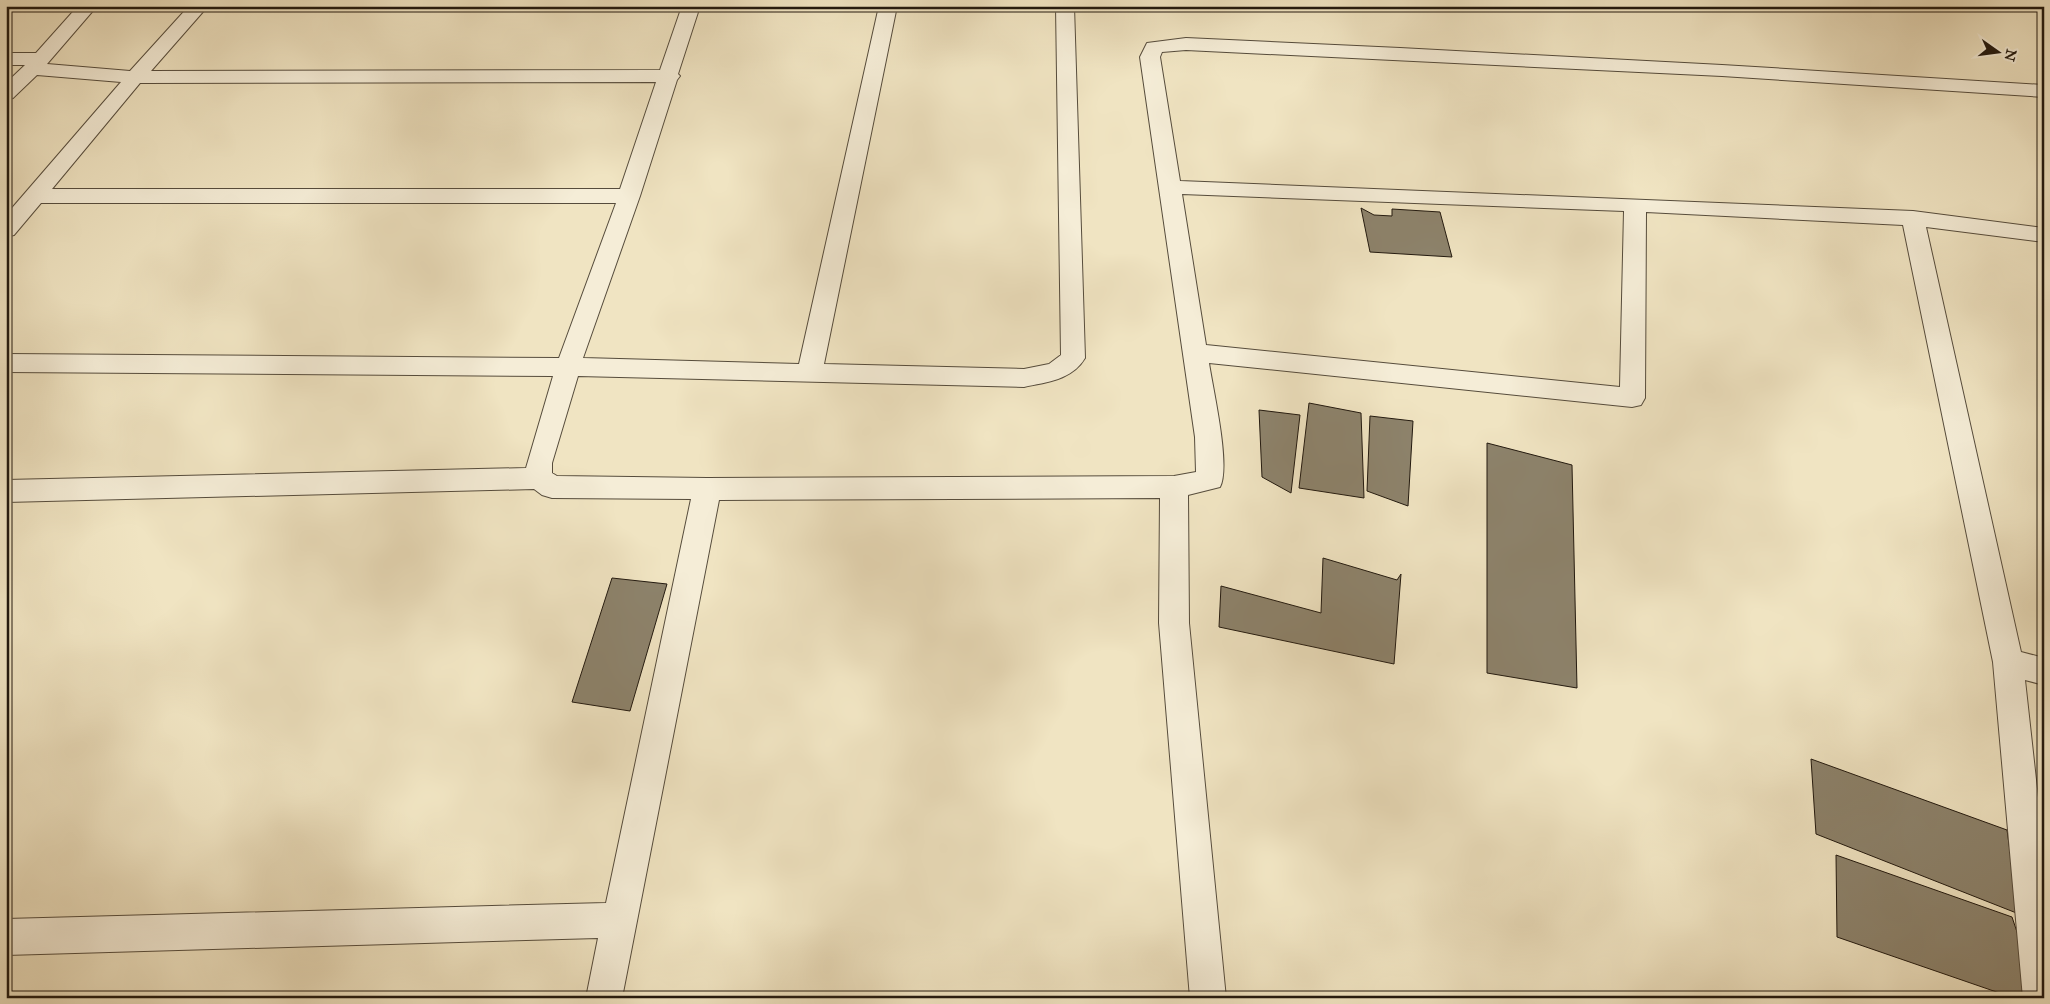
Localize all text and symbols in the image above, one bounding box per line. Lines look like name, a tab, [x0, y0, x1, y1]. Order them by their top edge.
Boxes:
north arrow	[1972, 28, 2022, 78]
text: N	[2000, 47, 2020, 63]

